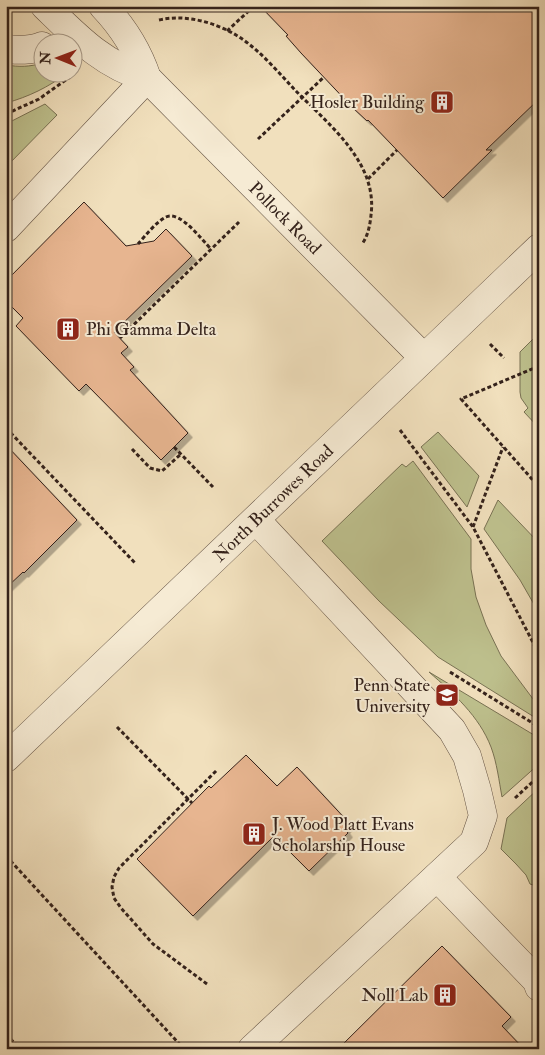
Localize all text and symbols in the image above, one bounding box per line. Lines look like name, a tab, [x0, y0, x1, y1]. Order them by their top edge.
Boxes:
north arrow	[32, 32, 82, 82]
text: N	[37, 51, 54, 65]
building icon: Hosler Building	[429, 89, 455, 115]
place label: Hosler Building	[310, 91, 425, 114]
street label: Pollock Road	[243, 177, 326, 260]
building icon: Phi Gamma Delta	[55, 316, 81, 342]
place label: Phi Gamma Delta	[86, 318, 217, 341]
street label: North Burrowes Road	[208, 440, 339, 567]
place label: Penn State University	[353, 674, 431, 718]
school or university icon: Penn State University	[434, 682, 460, 708]
place label: J. Wood Platt Evans Scholarship House	[271, 813, 414, 857]
building icon: J. Wood Platt Evans Scholarship House	[241, 821, 267, 847]
building icon: Noll Lab	[432, 982, 458, 1008]
place label: Noll Lab	[361, 984, 428, 1007]

